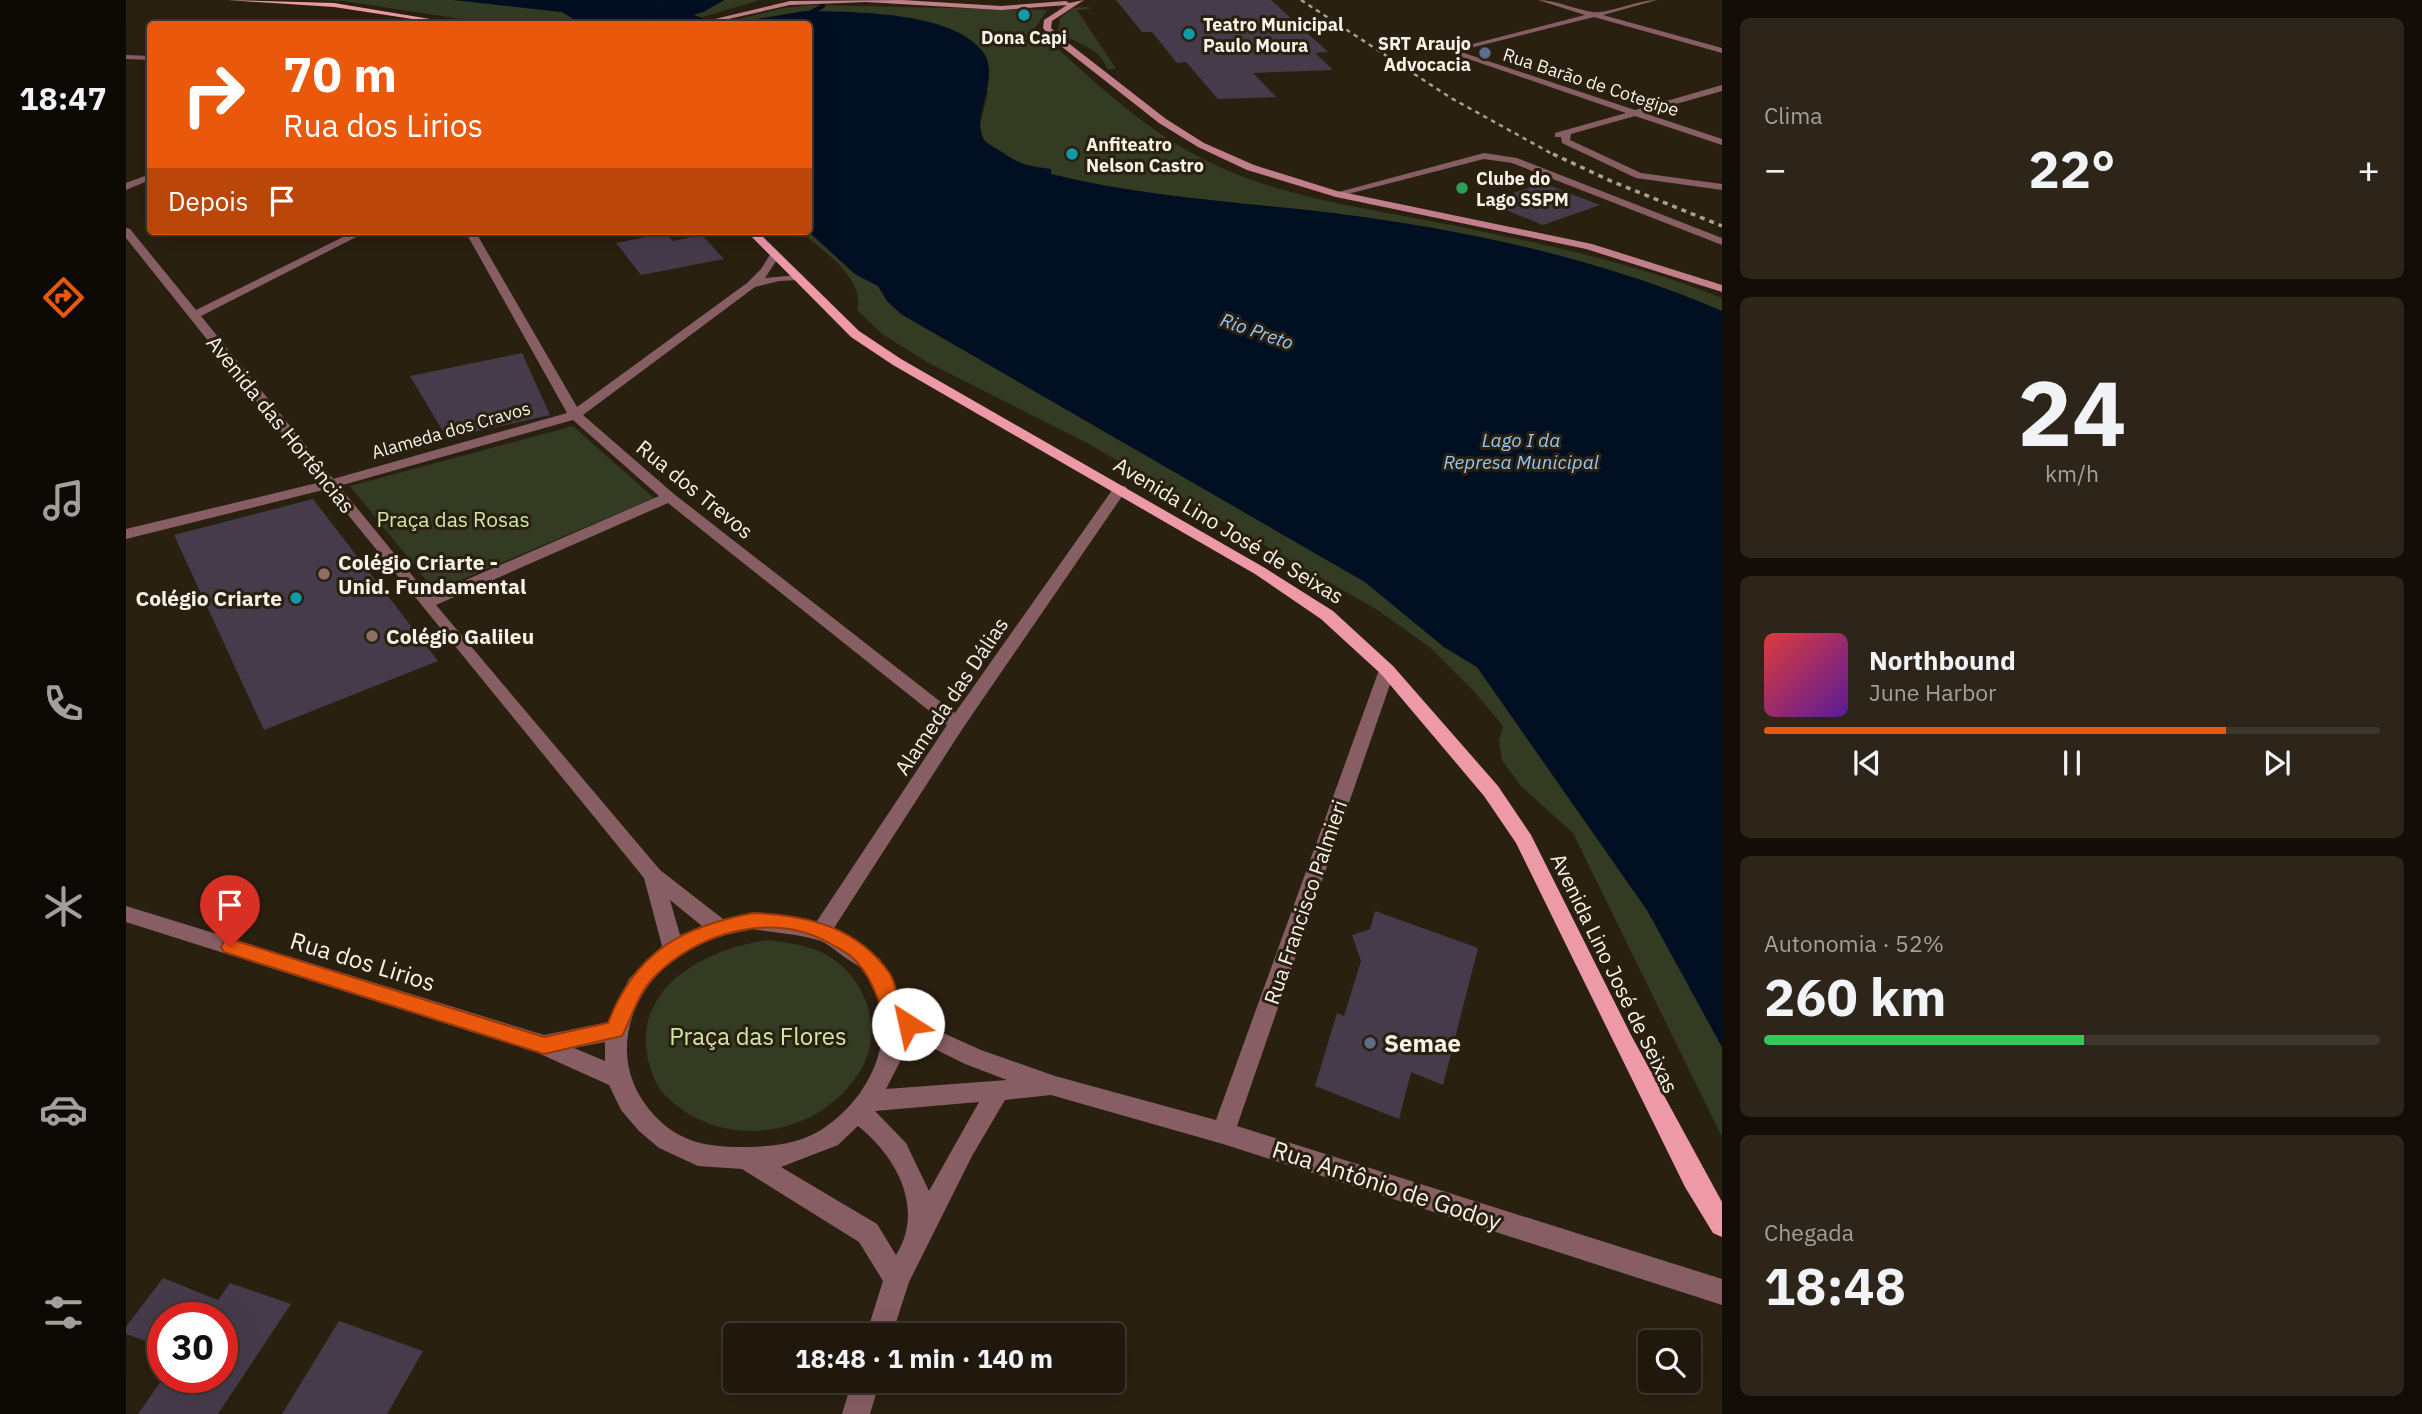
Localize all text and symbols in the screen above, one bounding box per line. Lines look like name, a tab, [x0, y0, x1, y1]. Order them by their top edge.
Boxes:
marker: Dona Capi	[1016, 7, 1032, 23]
place label: Teatro Municipal Paulo Moura	[1203, 13, 1344, 57]
place label: Dona Capi	[981, 26, 1067, 49]
marker: Teatro Municipal Paulo Moura	[1181, 26, 1197, 42]
place label: SRT Araujo Advocacia	[1378, 32, 1471, 76]
text: 70 m	[283, 42, 397, 105]
street label: Rua Barão de Cotegipe	[1500, 43, 1682, 121]
marker: SRT Araujo Advocacia	[1477, 45, 1493, 61]
icon: right	[168, 49, 259, 140]
text: 18:47	[19, 77, 107, 119]
text: Clima	[1764, 100, 1823, 130]
text: Rua dos Lirios	[283, 104, 483, 146]
place label: Anfiteatro Nelson Castro	[1086, 133, 1204, 177]
text: 22°	[2029, 135, 2115, 202]
text: −	[1764, 144, 1787, 193]
text: +	[2357, 144, 2380, 193]
marker: Anfiteatro Nelson Castro	[1064, 146, 1080, 162]
place label: Clube do Lago SSPM	[1476, 167, 1569, 211]
marker: Clube do Lago SSPM	[1454, 180, 1470, 196]
icon: arrive	[263, 182, 301, 220]
text: Depois	[168, 184, 249, 218]
icon: directions	[39, 273, 88, 322]
water label: Rio Preto	[1217, 307, 1297, 355]
street label: Avenida das Hortências	[201, 329, 361, 519]
text: 24	[2017, 353, 2127, 471]
street label: Alameda dos Cravos	[369, 396, 533, 464]
water label: Lago I da Represa Municipal	[1443, 428, 1599, 474]
street label: Rua dos Trevos	[631, 433, 759, 545]
street label: Avenida Lino José de Seixas	[1109, 450, 1349, 610]
text: km/h	[2045, 458, 2099, 488]
icon: music	[39, 476, 88, 525]
park label: Praça das Rosas	[376, 505, 530, 533]
place label: Colégio Criarte - Unid. Fundamental	[338, 548, 526, 600]
marker: Colégio Criarte - Unid. Fundamental	[316, 566, 332, 582]
place label: Colégio Criarte	[135, 584, 282, 612]
marker: Colégio Criarte	[288, 590, 304, 606]
street label: Alameda das Dálias	[888, 612, 1014, 780]
place label: Colégio Galileu	[386, 622, 534, 650]
marker: Colégio Galileu	[364, 628, 380, 644]
text: Northbound	[1869, 643, 2016, 677]
text: June Harbor	[1869, 677, 1997, 707]
icon: phone	[39, 679, 88, 728]
icon: previous	[1848, 744, 1886, 782]
icon: pause	[2053, 744, 2091, 782]
icon: next	[2258, 744, 2296, 782]
street label: Rua Francisco Palmieri	[1257, 796, 1353, 1008]
street label: Avenida Lino José de Seixas	[1545, 848, 1685, 1098]
pin	[200, 875, 260, 947]
icon: climate	[39, 882, 88, 931]
icon: arrive	[211, 886, 249, 924]
street label: Rua dos Lirios	[287, 924, 439, 998]
text: Autonomia · 52%	[1764, 928, 1944, 958]
text: 260 km	[1764, 963, 1946, 1030]
position arrow	[871, 987, 945, 1061]
park label: Praça das Flores	[669, 1020, 847, 1052]
place label: Semae	[1384, 1027, 1461, 1059]
marker: Semae	[1362, 1035, 1378, 1051]
icon: car	[39, 1085, 88, 1134]
street label: Rua Antônio de Godoy	[1268, 1133, 1506, 1237]
text: Chegada	[1764, 1217, 1854, 1247]
text: 18:48	[1764, 1252, 1906, 1319]
icon: filters	[39, 1288, 88, 1337]
speed limit sign: 30	[147, 1302, 238, 1393]
map controls	[1638, 1330, 1701, 1393]
button: search	[1638, 1330, 1701, 1393]
text: 18:48 · 1 min · 140 m	[795, 1341, 1053, 1375]

